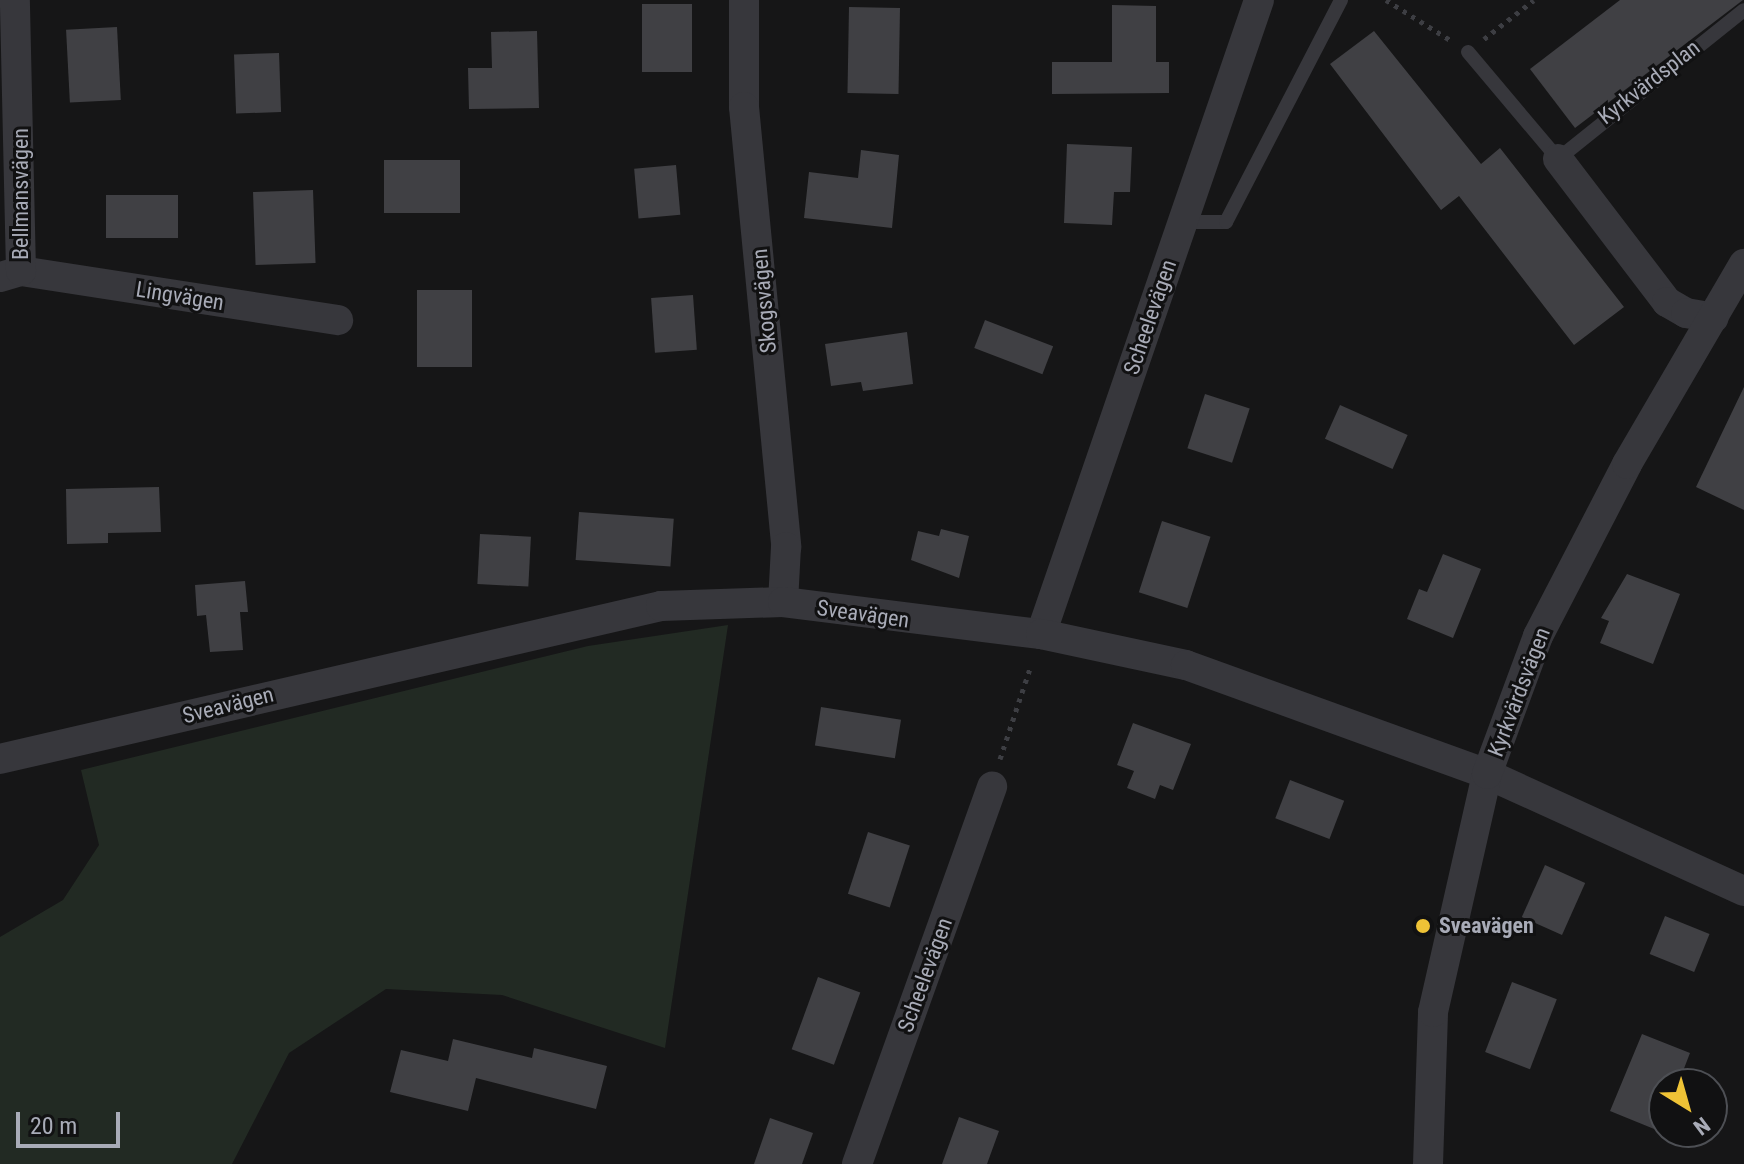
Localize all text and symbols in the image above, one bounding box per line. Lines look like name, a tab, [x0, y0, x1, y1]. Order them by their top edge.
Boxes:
street label: Kyrkvärdsplan	[1593, 34, 1705, 130]
street label: Bellmansvägen	[8, 128, 34, 260]
street label: Skogsvägen	[746, 248, 782, 354]
street label: Scheelevägen	[1118, 256, 1182, 378]
street label: Lingvägen	[134, 276, 226, 316]
street label: Sveavägen	[815, 594, 911, 634]
street label: Kyrkvärdsvägen	[1482, 624, 1556, 760]
street label: Sveavägen	[180, 681, 276, 729]
place label: Sveavägen	[1439, 913, 1534, 939]
street label: Scheelevägen	[892, 914, 958, 1036]
marker: Sveavägen	[1414, 917, 1432, 935]
north arrow	[1648, 1068, 1728, 1148]
scale bar	[20, 1096, 124, 1146]
text: 20 m	[30, 1112, 77, 1140]
text: N	[1689, 1112, 1714, 1140]

